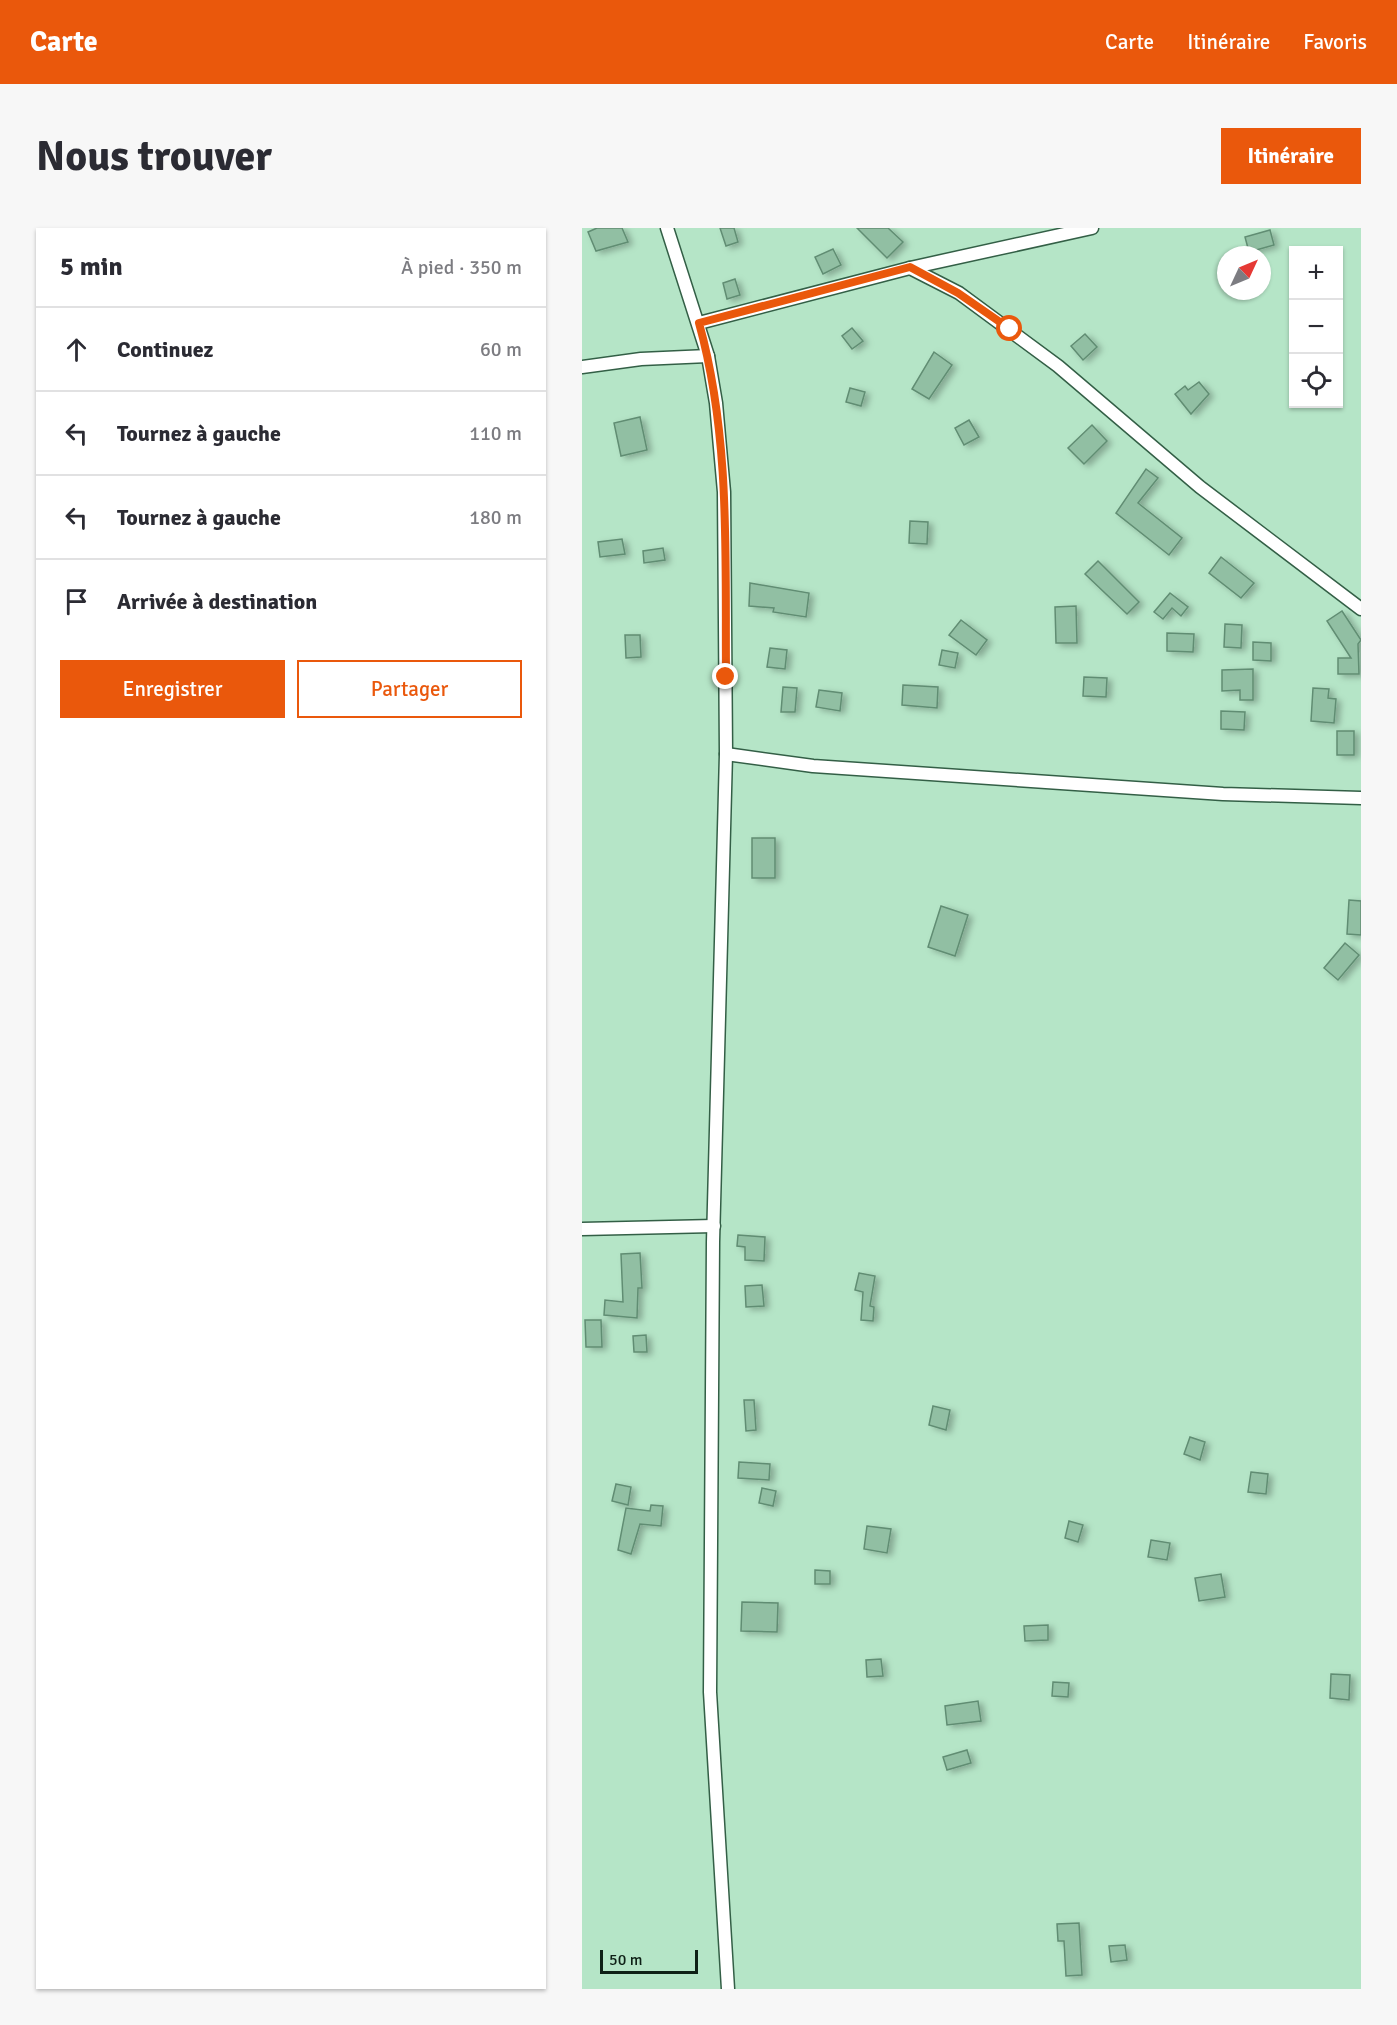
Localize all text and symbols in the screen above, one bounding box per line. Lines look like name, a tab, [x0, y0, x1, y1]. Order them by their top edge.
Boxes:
text: Carte	[30, 25, 98, 59]
text: Carte	[1105, 29, 1154, 55]
text: Itinéraire	[1187, 29, 1270, 55]
text: Favoris	[1303, 29, 1367, 55]
button: Itinéraire	[1221, 128, 1361, 184]
text: Nous trouver	[36, 131, 272, 182]
north arrow	[1217, 246, 1271, 300]
map controls	[1289, 246, 1343, 408]
button: +	[1289, 246, 1343, 300]
text: 5 min	[60, 251, 123, 283]
text: À pied · 350 m	[401, 255, 522, 280]
button: −	[1289, 300, 1343, 354]
route start	[996, 315, 1022, 341]
icon: ahead	[60, 333, 93, 366]
text: Continuez	[117, 336, 213, 363]
text: 60 m	[480, 337, 522, 362]
button: locate	[1289, 354, 1343, 408]
icon: left	[60, 417, 93, 450]
text: Tournez à gauche	[117, 420, 281, 447]
text: 110 m	[469, 421, 522, 446]
icon: left	[60, 501, 93, 534]
text: Tournez à gauche	[117, 504, 281, 531]
text: 180 m	[469, 505, 522, 530]
icon: arrive	[60, 585, 93, 618]
text: Arrivée à destination	[117, 588, 317, 615]
button: Enregistrer	[60, 660, 285, 718]
button: Partager	[297, 660, 522, 718]
route end	[712, 663, 738, 689]
scale bar	[600, 1947, 698, 1974]
text: 50 m	[609, 1950, 643, 1970]

